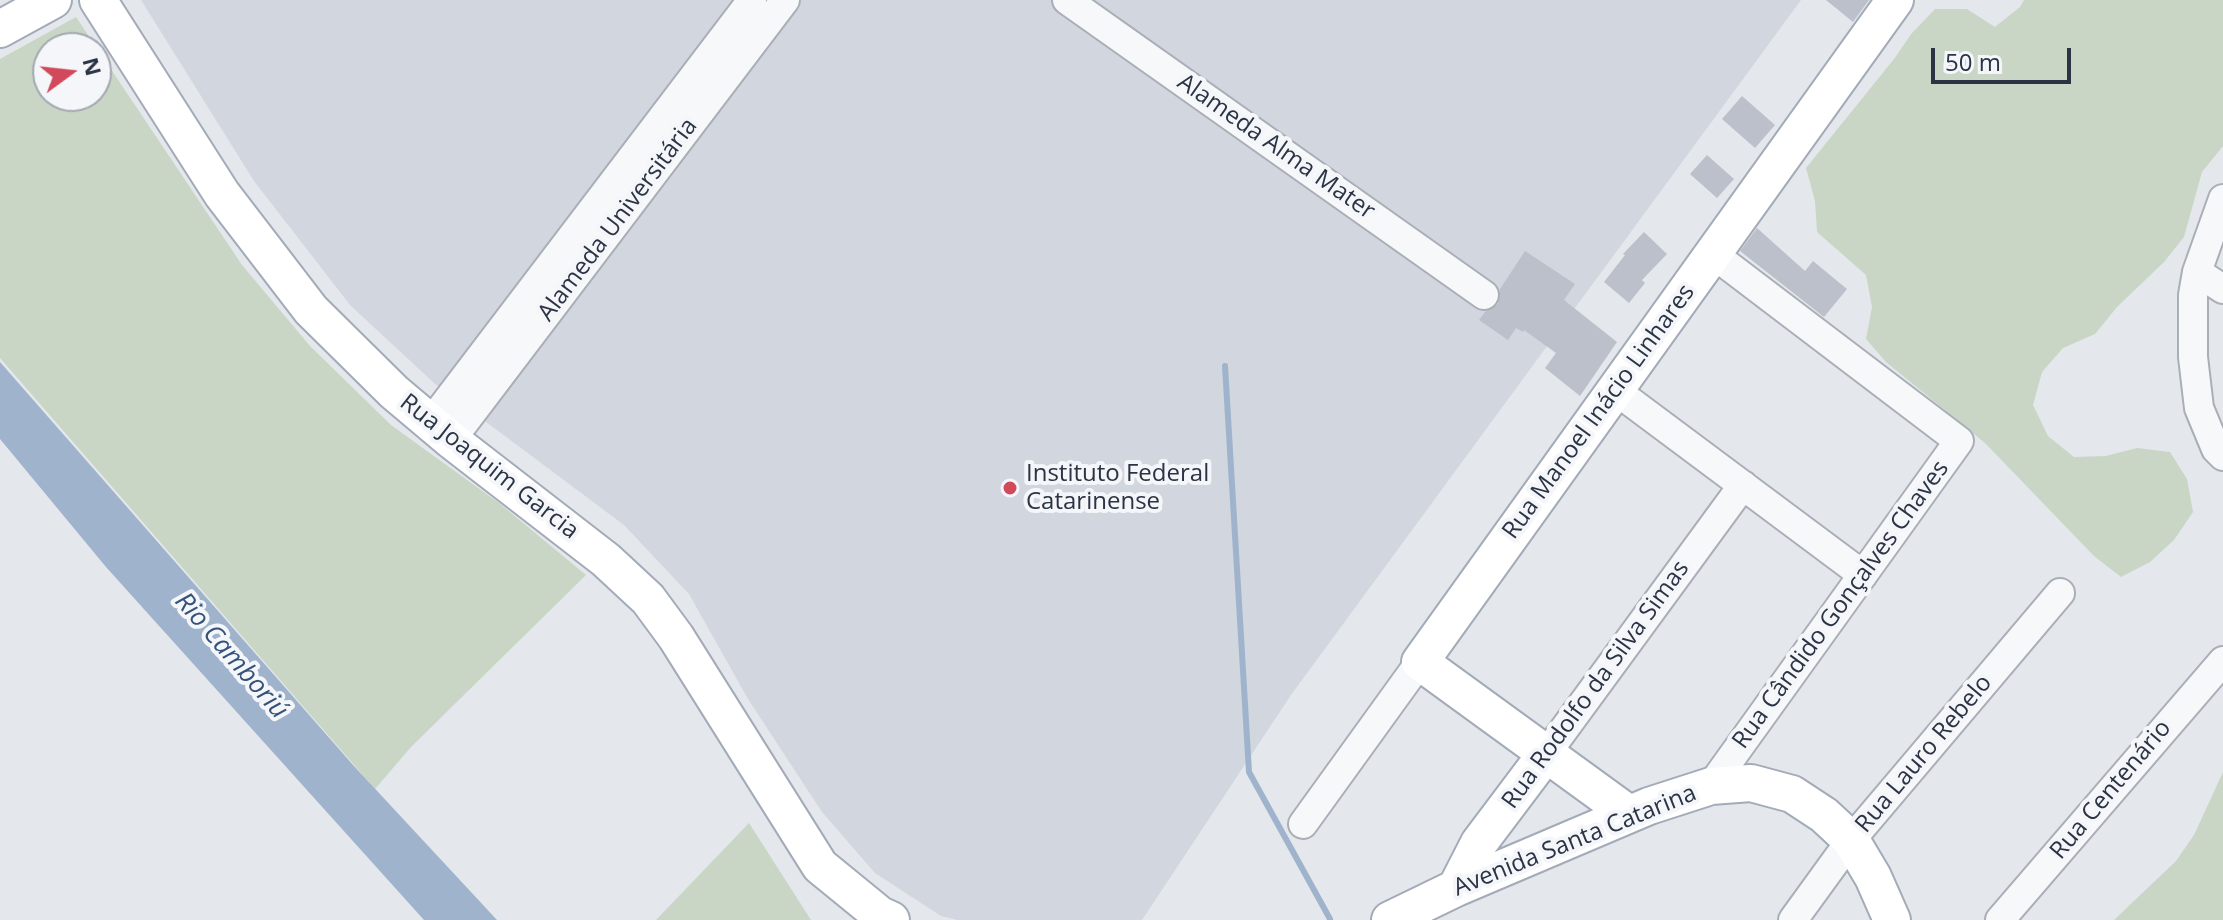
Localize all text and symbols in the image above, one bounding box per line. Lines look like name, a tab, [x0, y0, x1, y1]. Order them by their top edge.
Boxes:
north arrow	[32, 32, 112, 112]
scale bar	[1935, 32, 2075, 82]
text: 50 m	[1945, 45, 2001, 78]
text: N	[76, 54, 110, 79]
street label: Alameda Alma Mater	[1172, 68, 1380, 226]
street label: Alameda Universitária	[532, 113, 704, 327]
street label: Rua Manoel Inácio Linhares	[1497, 279, 1701, 545]
street label: Rua Joaquim Garcia	[394, 388, 584, 546]
street label: Rua Cândido Gonçalves Chaves	[1727, 455, 1955, 755]
place label: Instituto Federal Catarinense	[1026, 460, 1209, 516]
marker: Instituto Federal Catarinense	[1001, 479, 1019, 497]
street label: Rua Rodolfo da Silva Simas	[1496, 555, 1696, 815]
water label: Rio Camboriú	[168, 587, 294, 725]
street label: Rua Lauro Rebelo	[1850, 669, 1998, 839]
street label: Rua Centenário	[2044, 715, 2178, 865]
street label: Avenida Santa Catarina	[1449, 779, 1701, 903]

